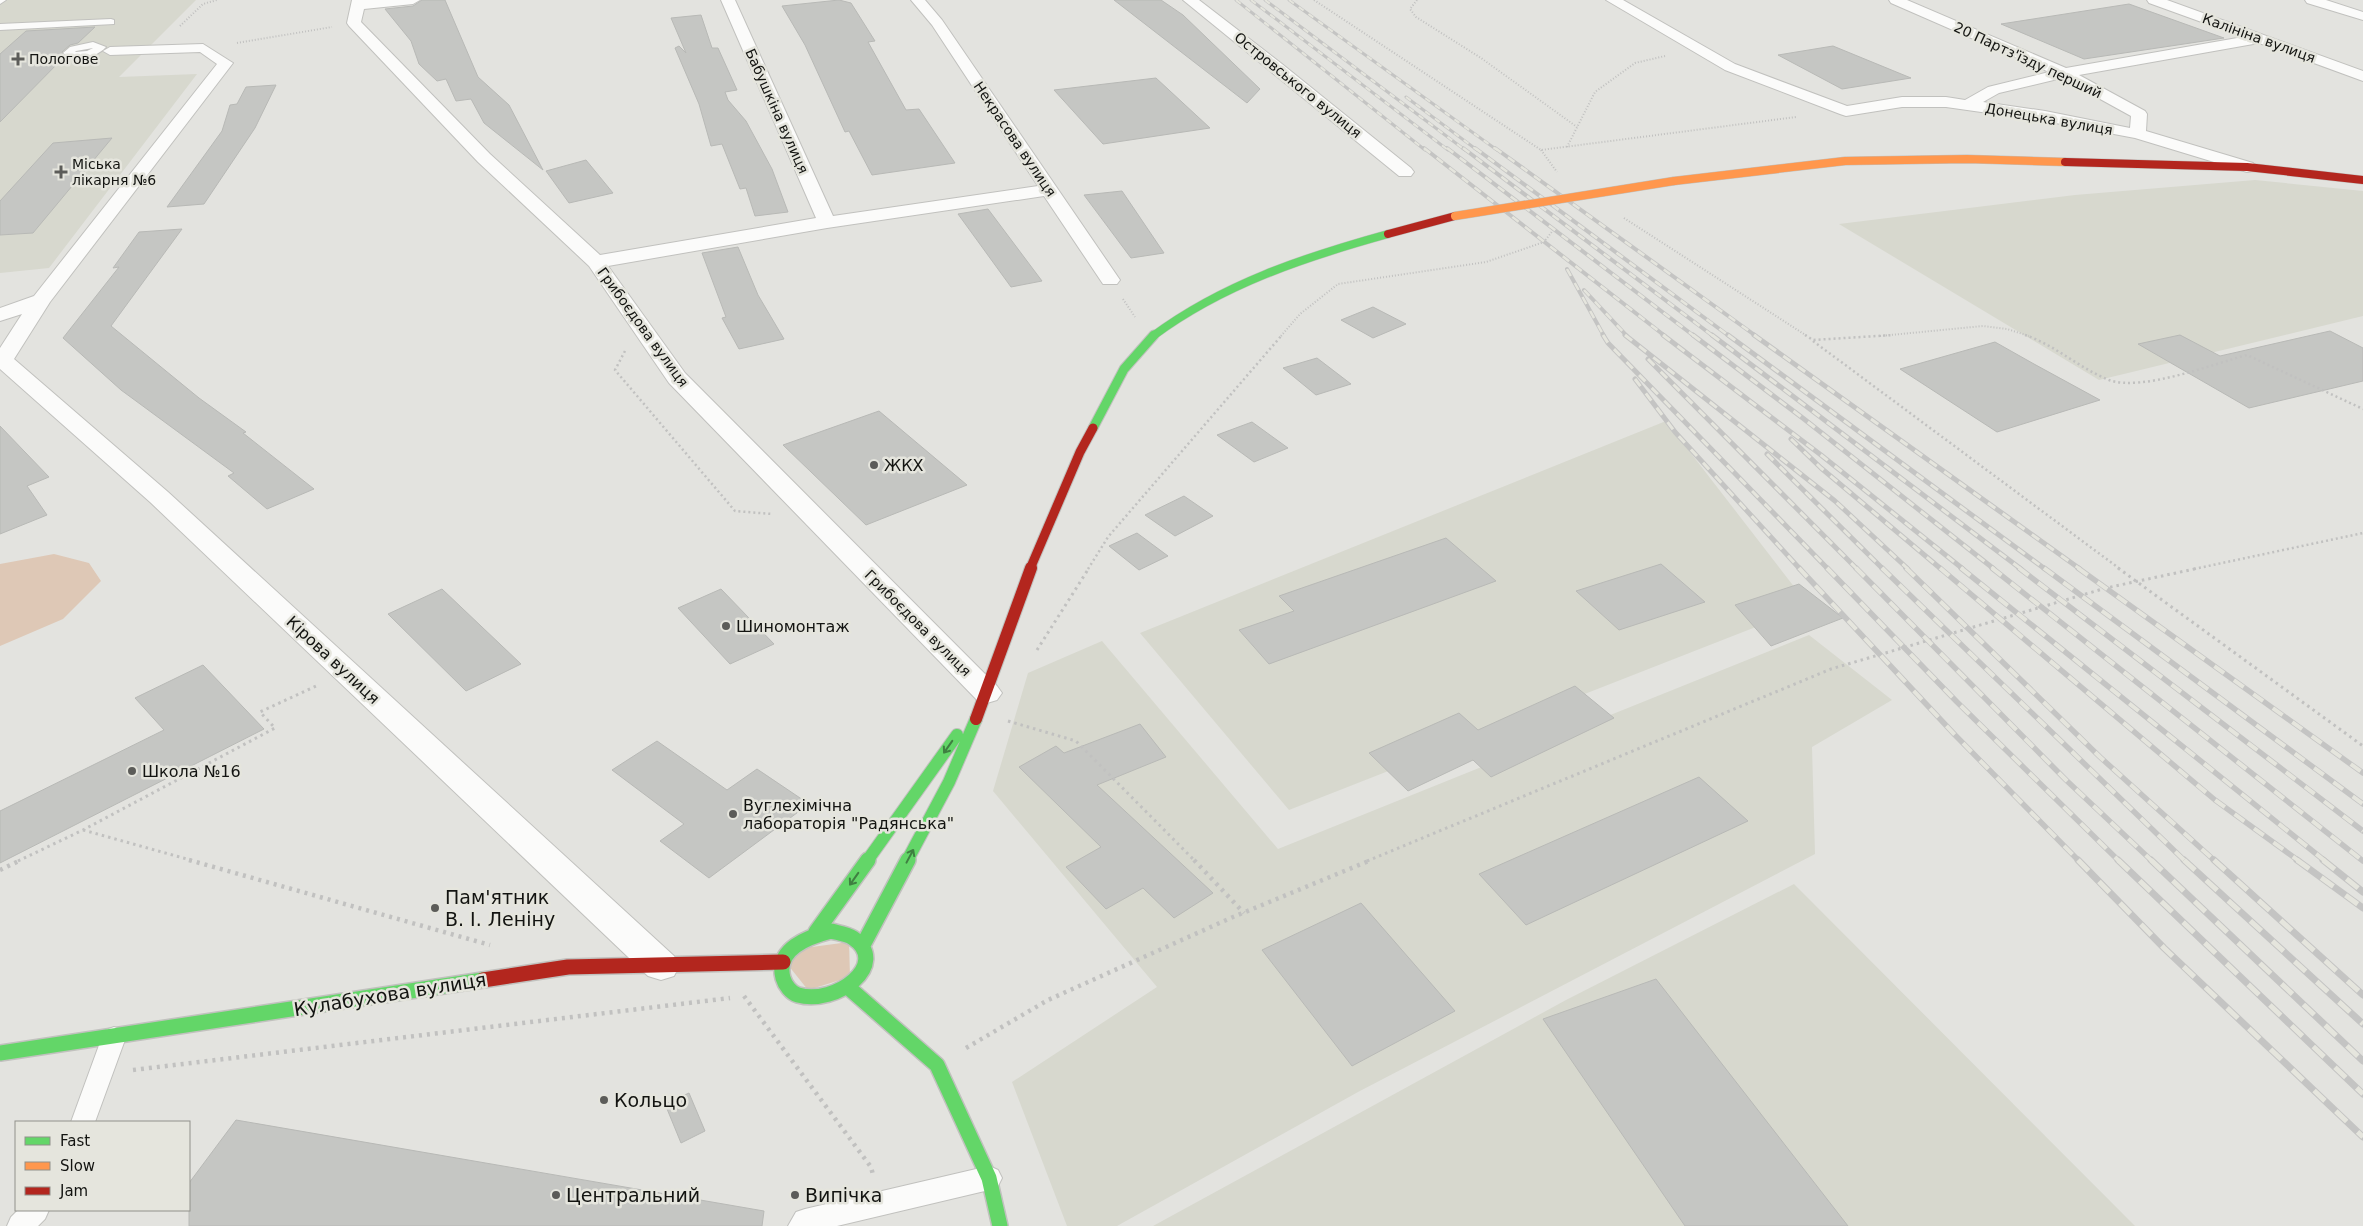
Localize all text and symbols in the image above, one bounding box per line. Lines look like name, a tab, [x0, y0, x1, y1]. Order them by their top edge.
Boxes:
street label: Калініна вулиця	[2200, 10, 2318, 66]
street label: 20 Партз'їзду перший	[1952, 19, 2104, 101]
street label: Островського вулиця	[1231, 29, 1365, 141]
street label: Бабушкіна вулиця	[742, 46, 812, 176]
place label: Пологове	[29, 51, 98, 67]
marker: Пологове	[11, 52, 25, 66]
street label: Некрасова вулиця	[971, 79, 1059, 199]
street label: Донецька вулиця	[1984, 100, 2114, 138]
place label: Міська лікарня №6	[72, 156, 156, 188]
marker: Міська лікарня №6	[54, 165, 68, 179]
street label: Грибоєдова вулиця	[594, 264, 692, 390]
place label: ЖКХ	[884, 456, 924, 475]
marker: ЖКХ	[868, 459, 880, 471]
street label: Грибоєдова вулиця	[862, 567, 974, 679]
street label: Кірова вулиця	[283, 612, 383, 708]
place label: Шиномонтаж	[736, 617, 850, 636]
marker: Шиномонтаж	[720, 620, 732, 632]
one-way arrow	[943, 740, 953, 754]
place label: Школа №16	[142, 762, 241, 781]
marker: Школа №16	[126, 765, 138, 777]
place label: Вуглехімічна лабораторія "Радянська"	[743, 796, 954, 833]
marker: Вуглехімічна лабораторія "Радянська"	[727, 808, 739, 820]
one-way arrow	[906, 849, 915, 864]
one-way arrow	[849, 872, 859, 886]
place label: Пам'ятник В. І. Леніну	[445, 886, 555, 930]
marker: Пам'ятник В. І. Леніну	[429, 902, 441, 914]
street label: Кулабухова вулиця	[292, 968, 488, 1020]
place label: Кольцо	[614, 1089, 687, 1111]
marker: Кольцо	[598, 1094, 610, 1106]
legend	[15, 1121, 190, 1211]
text: Fast	[60, 1132, 90, 1150]
text: Slow	[60, 1157, 95, 1175]
text: Jam	[59, 1182, 88, 1200]
place label: Центральний	[566, 1184, 700, 1206]
place label: Випічка	[805, 1184, 882, 1206]
marker: Центральний	[550, 1189, 562, 1201]
marker: Випічка	[789, 1189, 801, 1201]

